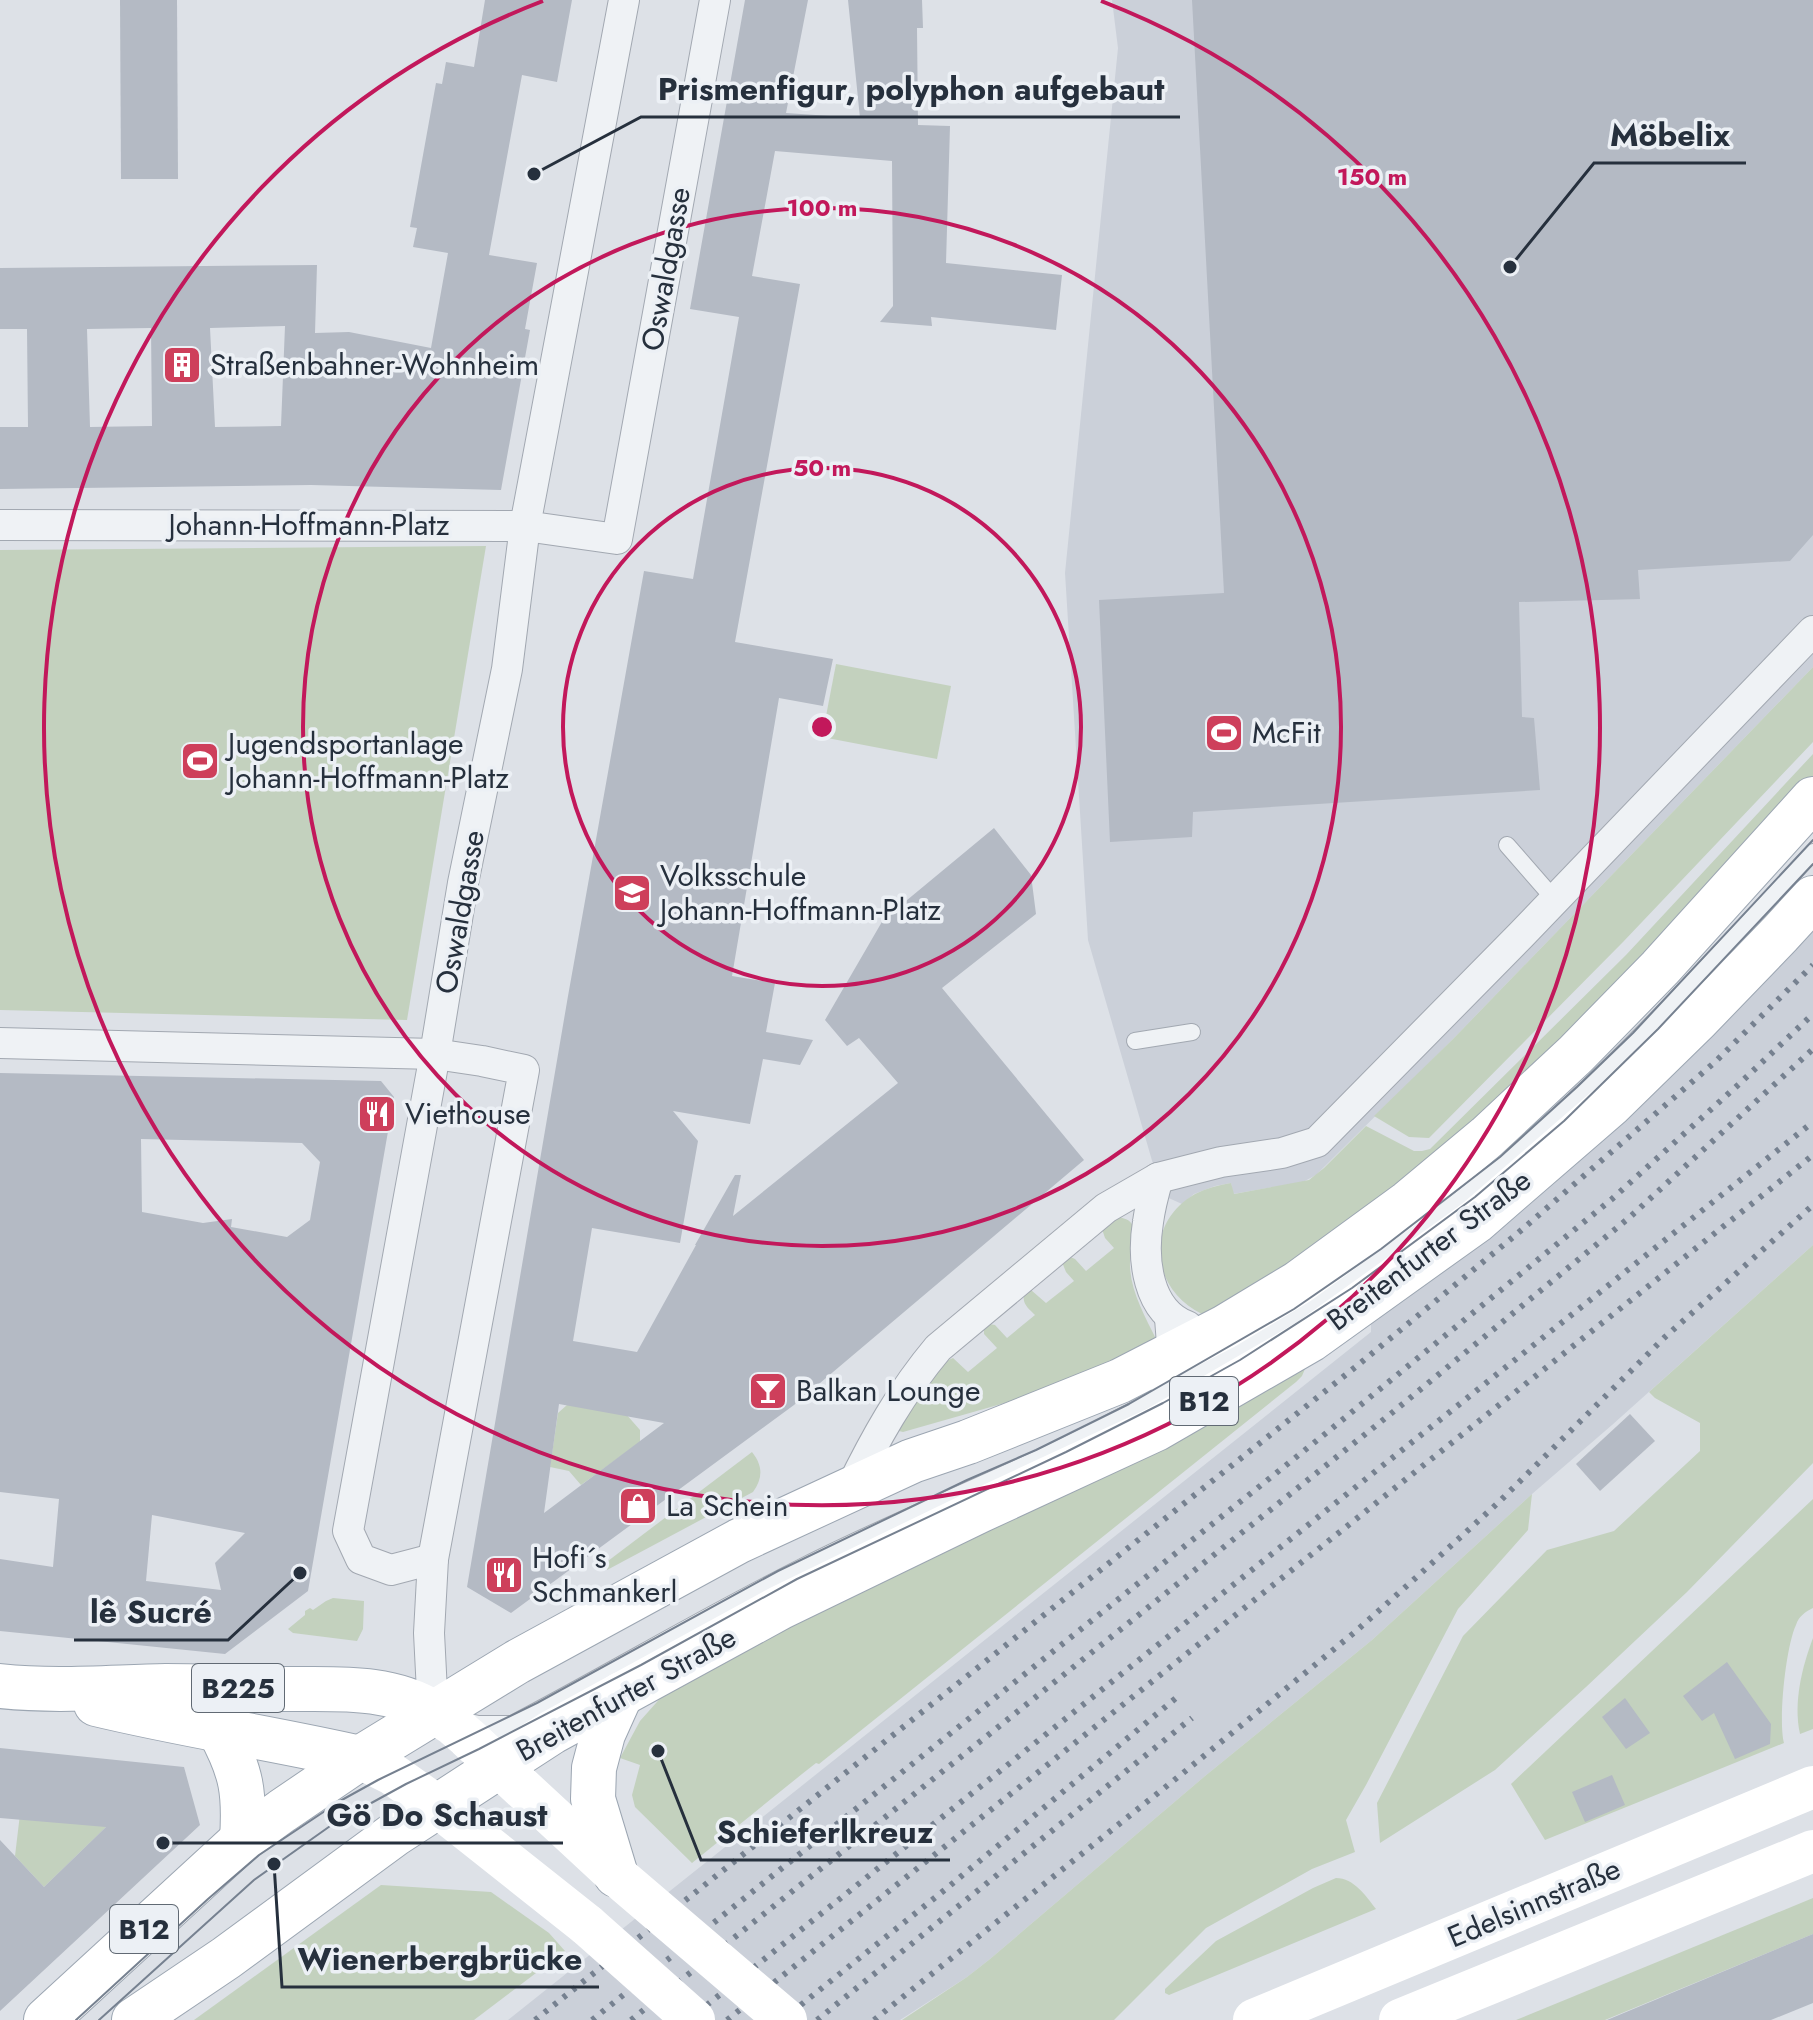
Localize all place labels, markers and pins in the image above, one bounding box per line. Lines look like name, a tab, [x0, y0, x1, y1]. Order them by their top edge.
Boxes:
callout: Prismenfigur, polyphon aufgebaut	[641, 61, 1180, 117]
callout: Möbelix	[1594, 107, 1746, 163]
place label: Straßenbahner-Wohnheim	[210, 343, 539, 386]
building icon: Straßenbahner-Wohnheim	[161, 344, 203, 386]
place label: McFit	[1252, 711, 1321, 754]
sports icon: McFit	[1203, 712, 1245, 754]
centre of rings	[808, 713, 836, 741]
place label: Jugendsportanlage Johann-Hoffmann-Platz	[224, 722, 509, 799]
sports icon: Jugendsportanlage Johann-Hoffmann-Platz	[179, 740, 221, 782]
place label: Volksschule Johann-Hoffmann-Platz	[656, 854, 941, 931]
school or university icon: Volksschule Johann-Hoffmann-Platz	[611, 872, 653, 914]
place label: Viethouse	[405, 1092, 531, 1135]
restaurant icon: Viethouse	[356, 1093, 398, 1135]
place label: Balkan Lounge	[796, 1369, 980, 1412]
bar icon: Balkan Lounge	[747, 1370, 789, 1412]
place label: La Schein	[666, 1484, 788, 1527]
shop icon: La Schein	[617, 1485, 659, 1527]
place label: Hofi´s Schmankerl	[532, 1536, 678, 1613]
restaurant icon: Hofi´s Schmankerl	[483, 1554, 525, 1596]
callout: lê Sucré	[74, 1584, 228, 1640]
callout: Gö Do Schaust	[310, 1787, 563, 1843]
callout: Schieferlkreuz	[701, 1804, 950, 1860]
callout: Wienerbergbrücke	[282, 1931, 599, 1987]

